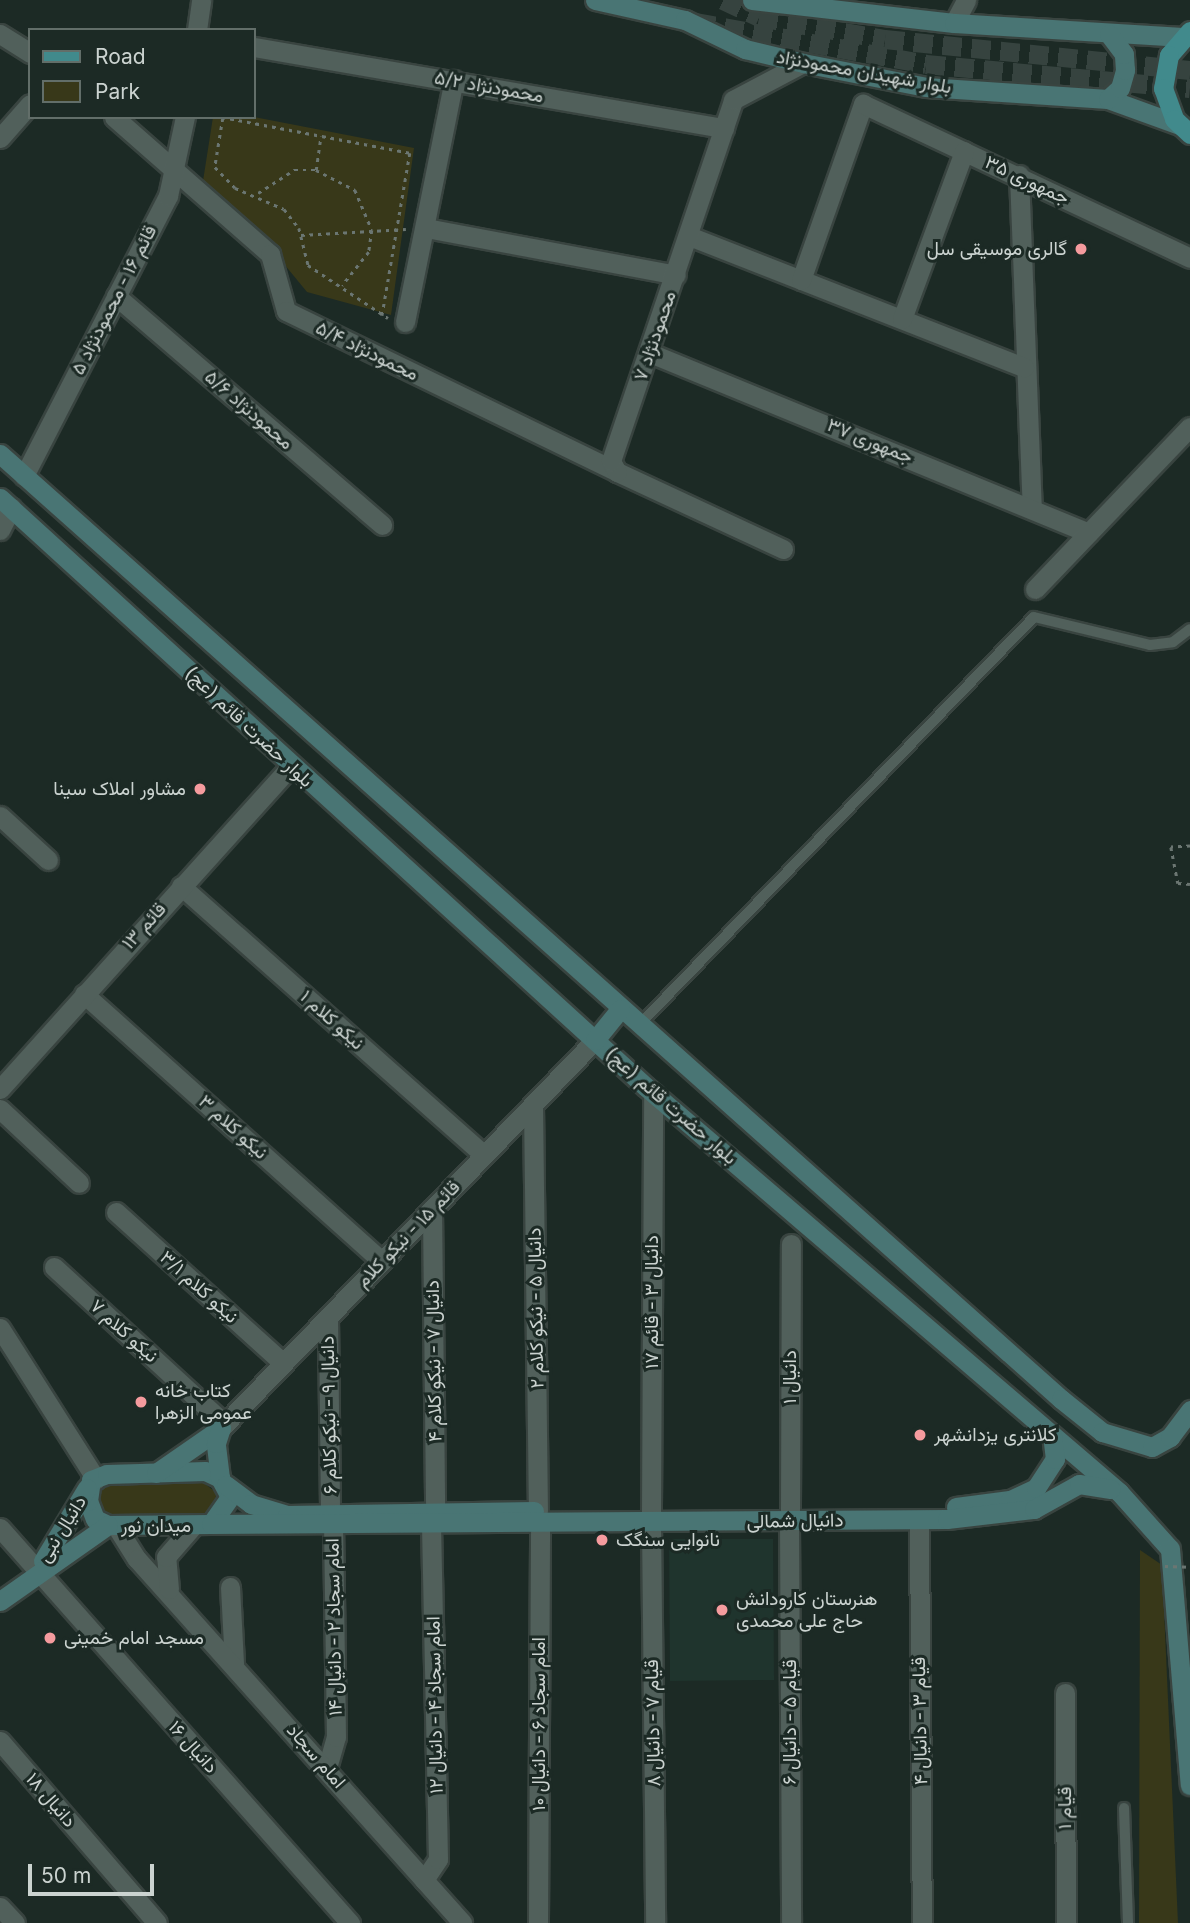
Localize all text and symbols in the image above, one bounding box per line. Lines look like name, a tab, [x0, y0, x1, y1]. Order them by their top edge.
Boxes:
legend	[28, 28, 256, 119]
text: Road	[95, 44, 146, 69]
street label: بلوار شهیدان محمودنژاد	[775, 45, 953, 99]
street label: محمودنژاد ۵/۲	[433, 66, 545, 108]
text: Park	[95, 79, 140, 104]
street label: جمهوری ۳۵	[981, 151, 1073, 209]
street label: قائم ۱۶ - محمودنژاد ۵	[66, 221, 162, 379]
place label: گالری موسیقی سل	[927, 238, 1067, 260]
marker: گالری موسیقی سل	[1073, 241, 1089, 257]
street label: محمودنژاد ۷	[629, 288, 681, 384]
street label: محمودنژاد ۵/۴	[312, 316, 422, 386]
street label: محمودنژاد ۵/۶	[200, 365, 298, 455]
street label: جمهوری ۳۷	[824, 413, 916, 469]
street label: بلوار حضرت قائم (عج)	[180, 662, 318, 792]
place label: مشاور املاک سینا	[53, 778, 186, 800]
marker: مشاور املاک سینا	[192, 781, 208, 797]
street label: قائم ۱۳	[117, 898, 171, 954]
street label: نیکو کلام ۱	[295, 985, 369, 1055]
street label: بلوار حضرت قائم (عج)	[601, 1043, 741, 1169]
street label: نیکو کلام ۳	[194, 1090, 272, 1164]
street label: قائم ۱۵ - نیکو کلام	[351, 1176, 465, 1292]
street label: دانیال ۵ - نیکو کلام ۲	[523, 1227, 549, 1389]
street label: دانیال ۳ - قائم ۱۷	[641, 1235, 663, 1369]
street label: نیکو کلام ۳/۱	[155, 1246, 243, 1328]
street label: دانیال ۷ - نیکو کلام ۴	[421, 1280, 447, 1442]
street label: نیکو کلام ٧	[85, 1295, 163, 1367]
street label: دانیال ۹ - نیکو کلام ۶	[316, 1336, 342, 1494]
street label: دانیال ۱	[779, 1350, 801, 1404]
place label: کتاب خانه عمومی الزهرا	[155, 1380, 252, 1424]
marker: کتاب خانه عمومی الزهرا	[133, 1394, 149, 1410]
place label: کلانتری یزدانشهر	[934, 1424, 1056, 1446]
marker: کلانتری یزدانشهر	[912, 1427, 928, 1443]
street label: دانیال نبی	[33, 1491, 91, 1567]
street label: دانیال شمالی	[746, 1509, 844, 1533]
street label: میدان نور	[121, 1515, 191, 1537]
place label: نانوایی سنگک	[616, 1529, 720, 1551]
marker: نانوایی سنگک	[594, 1532, 610, 1548]
street label: امام سجاد ۲ - دانیال ۱۴	[321, 1538, 347, 1716]
place label: هنرستان کارودانش حاج علی محمدی	[736, 1588, 877, 1632]
marker: هنرستان کارودانش حاج علی محمدی	[714, 1602, 730, 1618]
street label: امام سجاد ۴ - دانیال ۱۲	[422, 1616, 448, 1794]
place label: مسجد امام خمینی	[64, 1627, 204, 1649]
marker: مسجد امام خمینی	[42, 1630, 58, 1646]
street label: امام سجاد ۶ - دانیال ۱۰	[528, 1637, 550, 1811]
street label: قیام ۳ - دانیال ۴	[907, 1657, 933, 1785]
street label: قیام ۷ - دانیال ۸	[640, 1659, 666, 1787]
street label: قیام ۵ - دانیال ۶	[779, 1659, 801, 1785]
street label: دانیال ۱۶	[163, 1716, 223, 1778]
street label: امام سجاد	[282, 1719, 350, 1793]
street label: دانیال ۱۸	[21, 1768, 81, 1832]
street label: قیام ۱	[1054, 1787, 1076, 1829]
scale bar	[32, 1850, 158, 1894]
text: 50 m	[41, 1863, 91, 1888]

